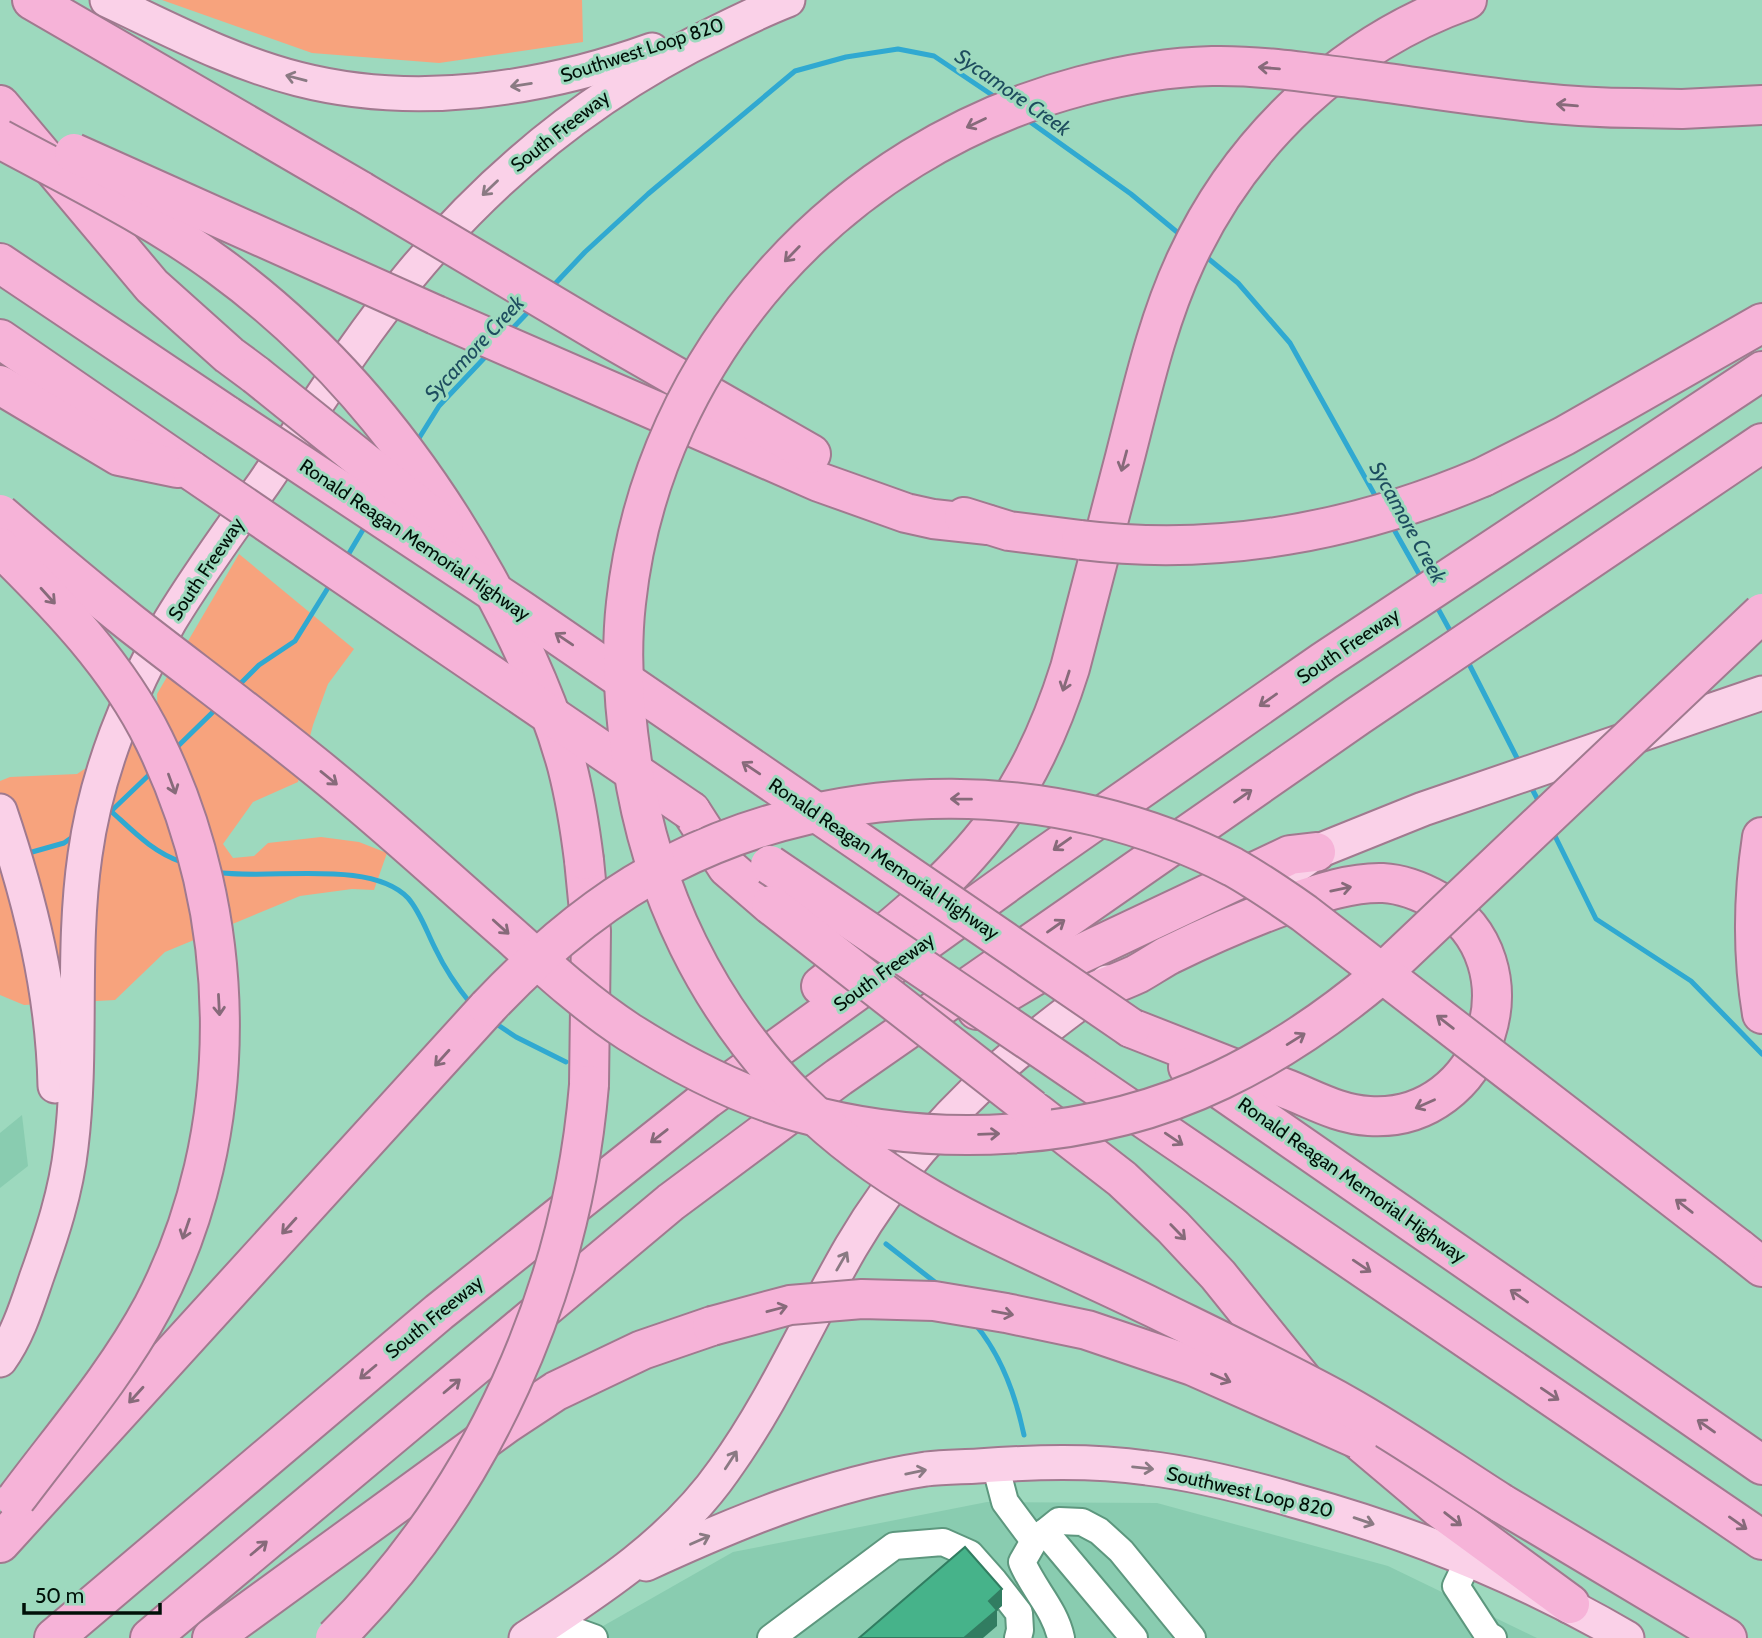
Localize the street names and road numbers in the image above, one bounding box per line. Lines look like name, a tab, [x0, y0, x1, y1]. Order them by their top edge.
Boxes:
street label: Southwest Loop 820	[558, 13, 726, 87]
street label: South Freeway	[506, 85, 614, 177]
street label: Ronald Reagan Memorial Highway	[295, 454, 535, 626]
street label: South Freeway	[163, 513, 249, 625]
street label: South Freeway	[1292, 603, 1404, 689]
street label: Ronald Reagan Memorial Highway	[764, 773, 1004, 945]
street label: South Freeway	[829, 928, 939, 1016]
street label: Ronald Reagan Memorial Highway	[1234, 1092, 1471, 1268]
street label: South Freeway	[381, 1270, 488, 1363]
street label: Southwest Loop 820	[1165, 1462, 1335, 1522]

